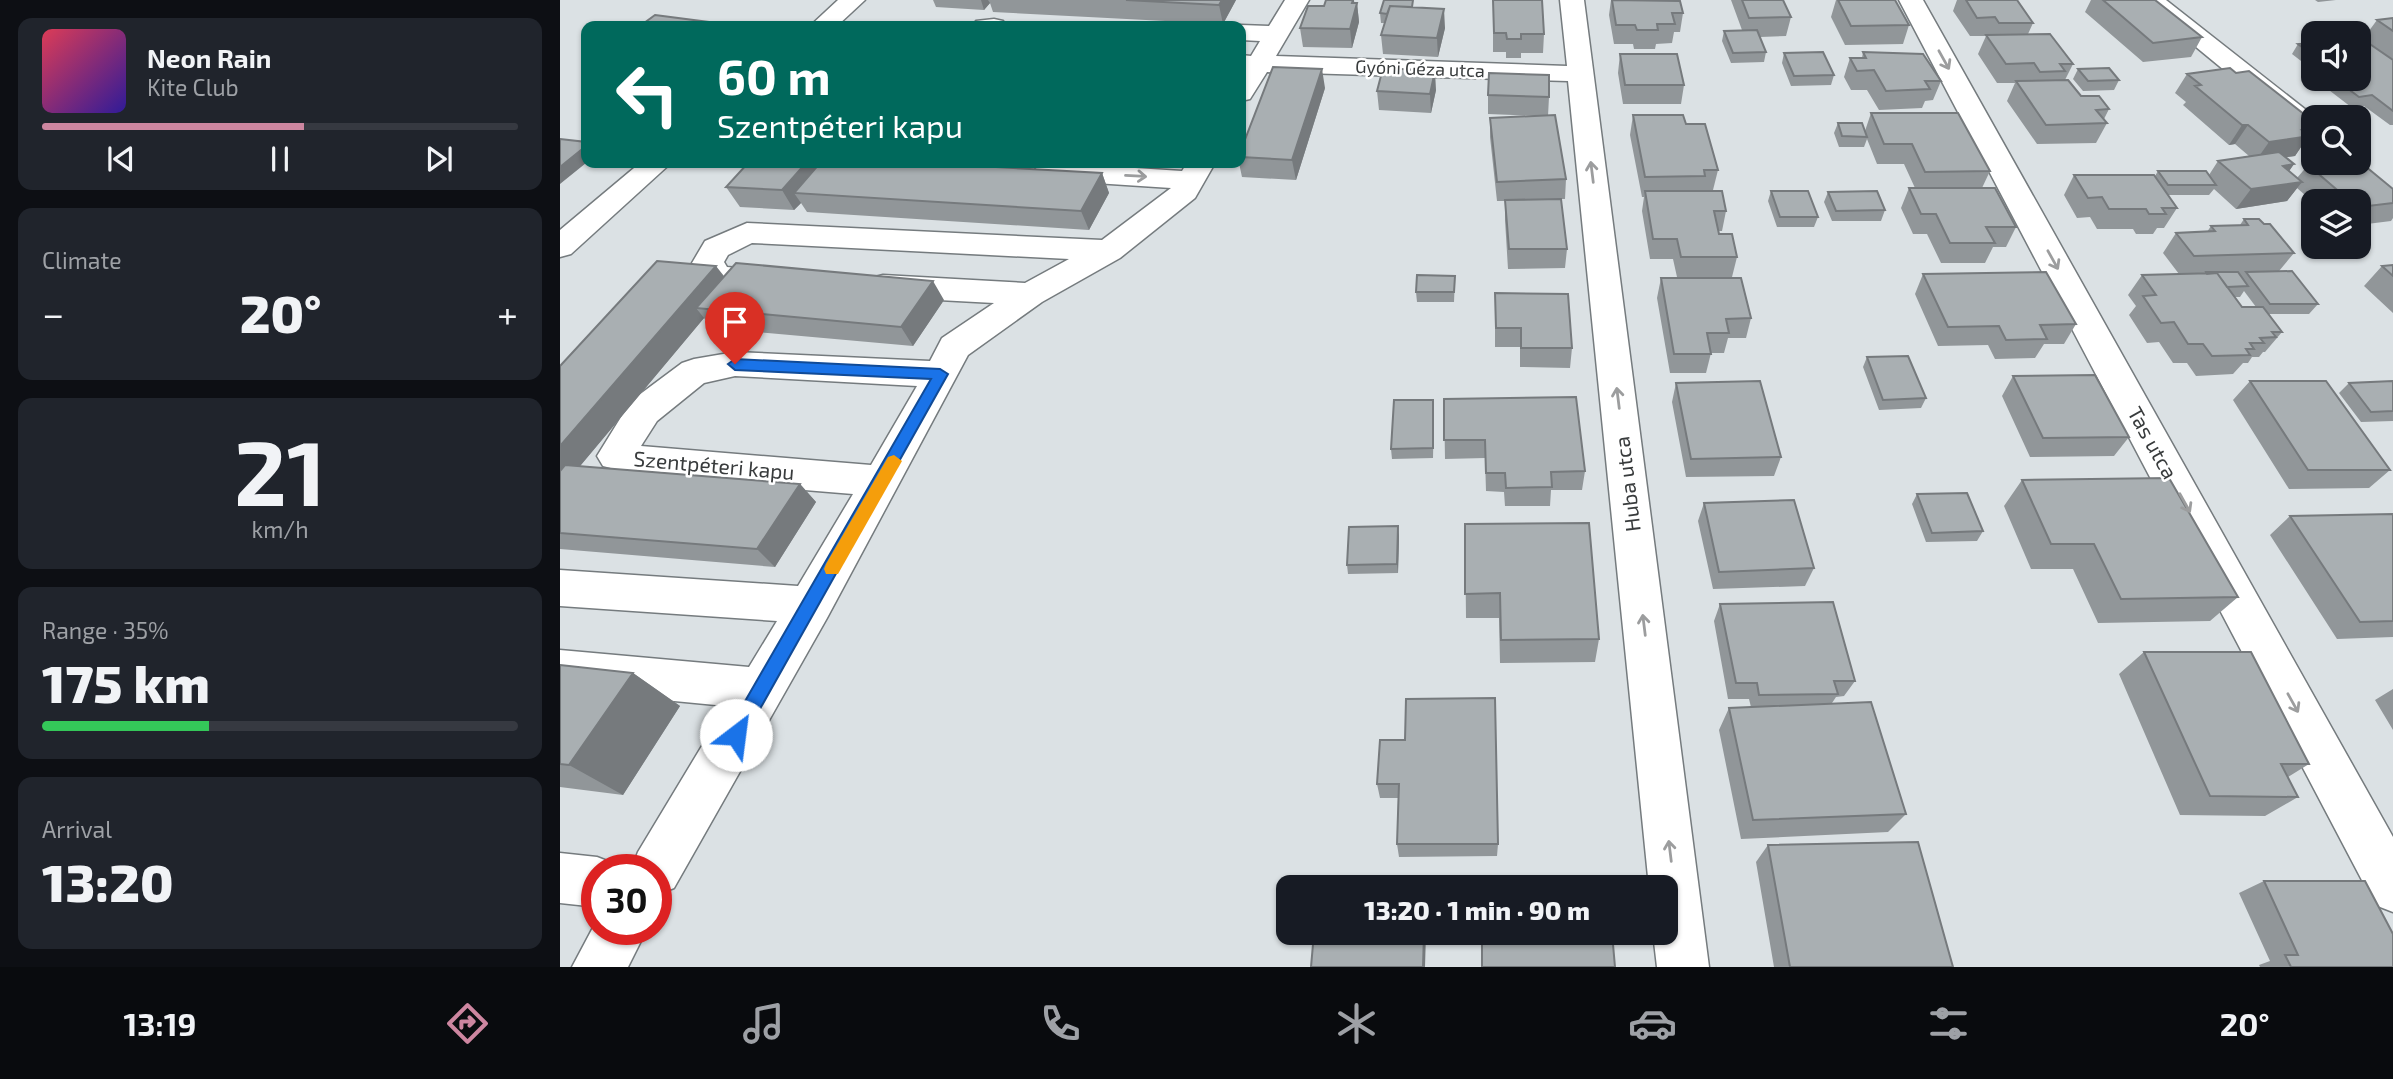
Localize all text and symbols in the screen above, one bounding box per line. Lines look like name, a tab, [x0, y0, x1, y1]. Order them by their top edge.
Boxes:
map controls	[2301, 21, 2371, 259]
button: sound	[2301, 21, 2371, 91]
text: Neon Rain	[147, 42, 271, 73]
text: 60 m	[717, 46, 831, 105]
icon: left	[602, 49, 693, 140]
one-way arrow	[1938, 49, 1951, 70]
street label: Gyóni Géza utca	[1355, 55, 1485, 81]
text: Kite Club	[147, 73, 239, 101]
button: search	[2301, 105, 2371, 175]
text: Szentpéteri kapu	[717, 106, 963, 144]
icon: previous	[102, 140, 140, 178]
icon: pause	[261, 140, 299, 178]
icon: next	[420, 140, 458, 178]
one-way arrow	[1585, 162, 1598, 184]
one-way arrow	[1125, 170, 1148, 183]
button: layers	[2301, 189, 2371, 259]
text: Climate	[42, 246, 122, 274]
one-way arrow	[2046, 249, 2060, 270]
text: 20°	[240, 281, 321, 343]
text: −	[42, 290, 64, 336]
text: +	[497, 290, 518, 336]
pin	[705, 292, 765, 364]
icon: arrive	[716, 303, 754, 341]
one-way arrow	[1611, 388, 1624, 410]
street label: Tas utca	[2123, 402, 2183, 483]
text: 21	[234, 415, 326, 524]
street label: Huba utca	[1608, 435, 1645, 533]
street label: Szentpéteri kapu	[633, 445, 796, 484]
one-way arrow	[2178, 492, 2192, 513]
text: km/h	[251, 515, 309, 543]
one-way arrow	[1637, 614, 1650, 636]
text: Range · 35%	[42, 616, 169, 644]
text: 175 km	[42, 651, 210, 713]
one-way arrow	[2287, 692, 2300, 713]
position arrow	[699, 698, 773, 772]
text: Arrival	[42, 815, 112, 843]
one-way arrow	[1663, 840, 1676, 862]
text: 13:20	[42, 850, 174, 912]
speed limit sign: 30	[581, 854, 672, 945]
text: 13:20 · 1 min · 90 m	[1364, 894, 1590, 925]
icon: directions	[443, 999, 492, 1048]
icon: music	[739, 999, 788, 1048]
icon: phone	[1036, 999, 1085, 1048]
icon: climate	[1332, 999, 1381, 1048]
icon: car	[1628, 999, 1677, 1048]
icon: filters	[1924, 999, 1973, 1048]
text: 13:19	[124, 1004, 196, 1042]
text: 20°	[2220, 1004, 2269, 1042]

